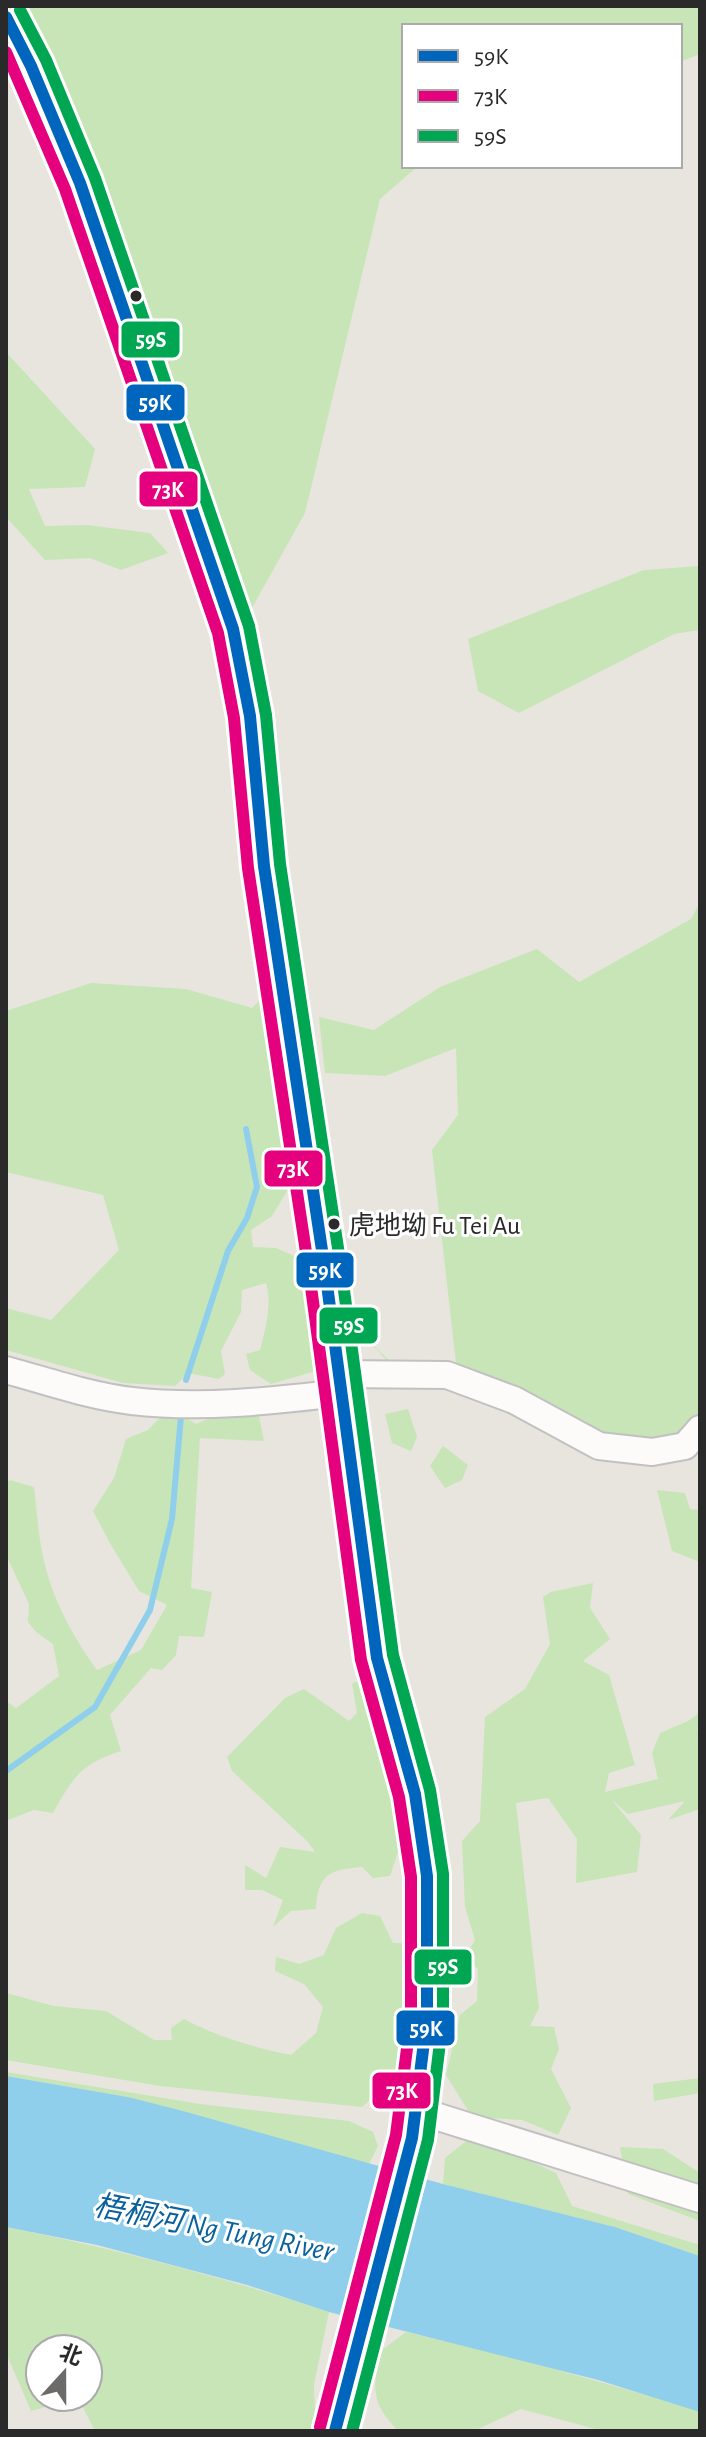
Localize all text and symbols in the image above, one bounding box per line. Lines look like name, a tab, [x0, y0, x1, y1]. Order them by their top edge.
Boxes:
legend	[402, 24, 682, 168]
text: 59K	[474, 45, 509, 69]
text: 73K	[474, 85, 508, 109]
text: 59S	[474, 125, 507, 149]
unlabelled marker	[128, 288, 144, 304]
line badge: 59S	[120, 320, 181, 359]
text: 59S	[135, 329, 167, 351]
line badge: 59K	[125, 383, 186, 422]
text: 59K	[139, 392, 173, 414]
line badge: 73K	[138, 470, 199, 508]
text: 73K	[152, 479, 185, 501]
line badge: 73K	[263, 1149, 324, 1188]
text: 73K	[277, 1158, 310, 1180]
place label: 虎地坳 Fu Tei Au	[349, 1212, 520, 1239]
marker: 虎地坳 Fu Tei Au	[326, 1216, 342, 1232]
line badge: 59K	[295, 1251, 355, 1289]
text: 59K	[309, 1260, 343, 1282]
line badge: 59S	[318, 1306, 379, 1345]
text: 59S	[333, 1315, 365, 1337]
line badge: 59S	[413, 1948, 473, 1986]
text: 59S	[427, 1956, 459, 1978]
line badge: 59K	[395, 2009, 456, 2047]
text: 59K	[410, 2018, 444, 2040]
line badge: 73K	[371, 2071, 432, 2110]
text: 73K	[386, 2080, 419, 2102]
water label: 梧桐河 Ng Tung River	[91, 2189, 338, 2267]
north arrow	[24, 2333, 104, 2413]
text: 北	[57, 2340, 85, 2369]

